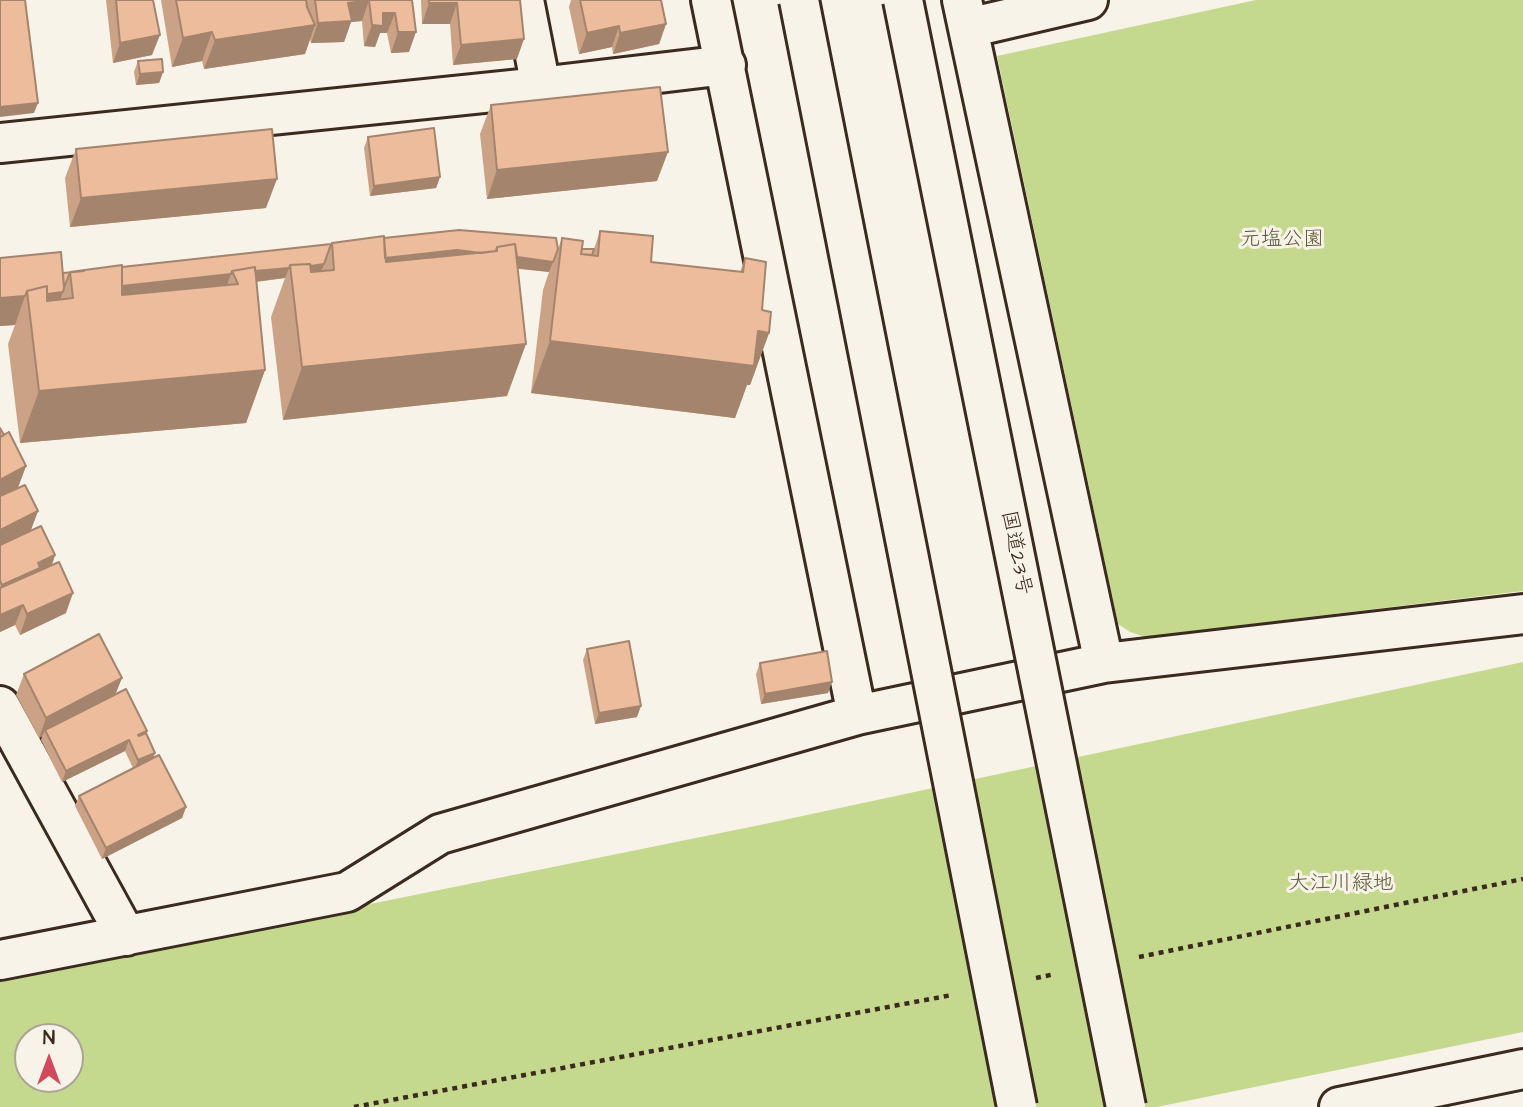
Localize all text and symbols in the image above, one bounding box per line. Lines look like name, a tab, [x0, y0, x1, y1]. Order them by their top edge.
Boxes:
park label: 元塩公園	[1240, 228, 1324, 254]
street label: 国道23号	[994, 509, 1036, 597]
park label: 大江川緑地	[1289, 872, 1393, 898]
north arrow	[14, 1023, 84, 1093]
text: N	[43, 1025, 55, 1052]

